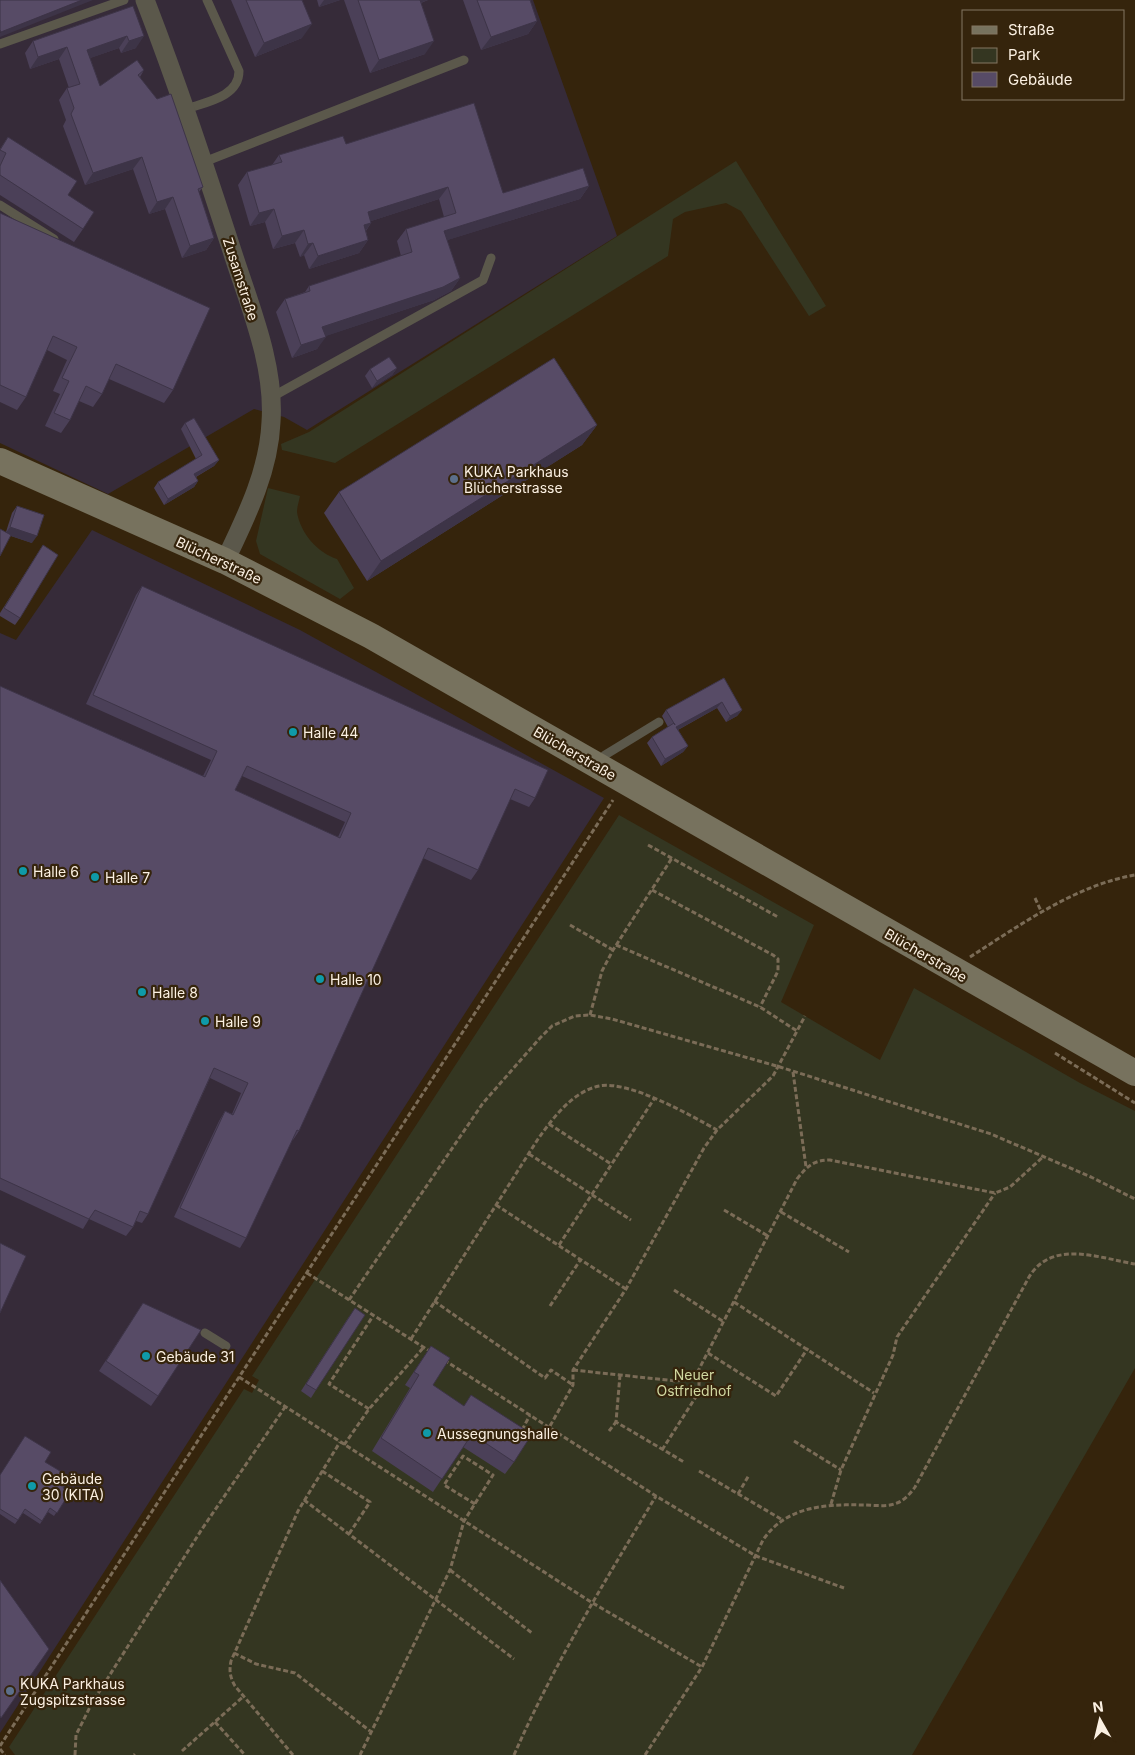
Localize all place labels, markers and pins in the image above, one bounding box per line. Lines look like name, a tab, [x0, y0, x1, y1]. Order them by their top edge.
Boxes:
place label: KUKA Parkhaus Blücherstrasse	[464, 463, 569, 496]
marker: KUKA Parkhaus Blücherstrasse	[448, 473, 460, 485]
place label: Halle 44	[303, 724, 358, 741]
marker: Halle 44	[287, 726, 299, 738]
place label: Halle 6	[33, 863, 79, 880]
marker: Halle 6	[17, 865, 29, 877]
place label: Halle 7	[105, 869, 150, 886]
marker: Halle 7	[89, 871, 101, 883]
place label: Halle 10	[330, 971, 382, 988]
marker: Halle 10	[314, 973, 326, 985]
place label: Halle 8	[152, 984, 198, 1001]
marker: Halle 8	[136, 986, 148, 998]
place label: Halle 9	[215, 1013, 261, 1030]
marker: Halle 9	[199, 1015, 211, 1027]
place label: Gebäude 31	[156, 1348, 234, 1365]
marker: Gebäude 31	[140, 1350, 152, 1362]
place label: Aussegnungshalle	[437, 1425, 558, 1442]
marker: Aussegnungshalle	[421, 1427, 433, 1439]
place label: Gebäude 30 (KITA)	[42, 1470, 104, 1503]
marker: Gebäude 30 (KITA)	[26, 1480, 38, 1492]
place label: KUKA Parkhaus Zugspitzstrasse	[20, 1675, 125, 1708]
marker: KUKA Parkhaus Zugspitzstrasse	[4, 1685, 16, 1697]

